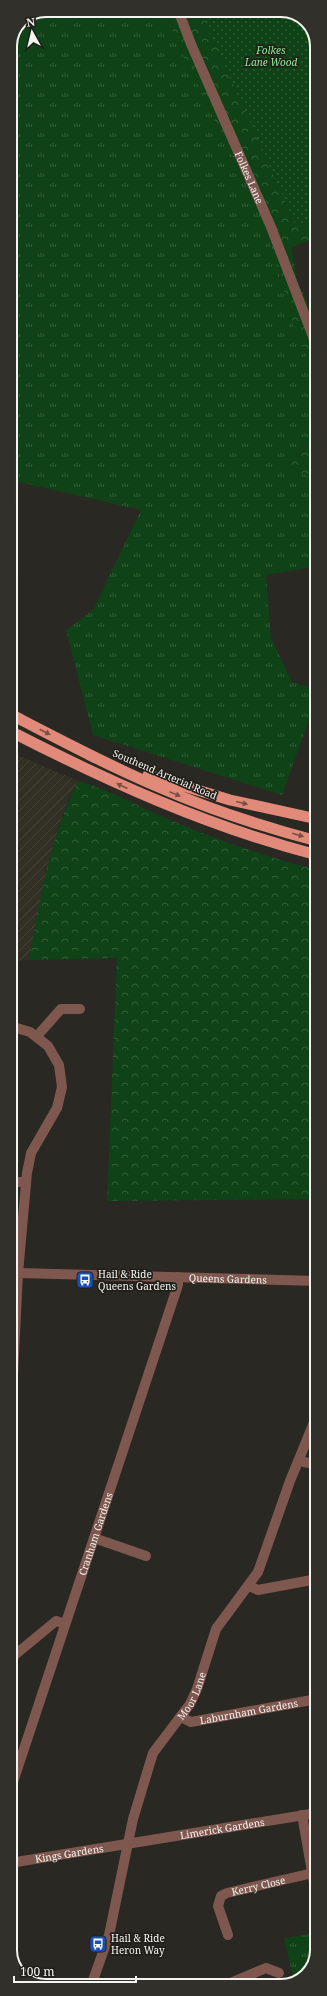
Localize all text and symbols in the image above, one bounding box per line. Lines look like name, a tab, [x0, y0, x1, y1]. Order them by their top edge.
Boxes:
north arrow	[12, 12, 52, 52]
text: N	[25, 14, 36, 30]
park label: Folkes Lane Wood	[244, 43, 298, 69]
street label: Folkes Lane	[232, 149, 267, 206]
one-way arrow	[39, 729, 51, 735]
street label: Southend Arterial Road	[111, 746, 219, 802]
one-way arrow	[116, 783, 128, 790]
one-way arrow	[169, 791, 181, 797]
one-way arrow	[236, 801, 248, 807]
one-way arrow	[291, 833, 304, 839]
place label: Hail & Ride Queens Gardens	[98, 1267, 176, 1293]
bus stop icon: Hail & Ride Queens Gardens	[75, 1270, 95, 1290]
street label: Queens Gardens	[189, 1271, 268, 1287]
street label: Cranham Gardens	[75, 1490, 116, 1577]
street label: Moor Lane	[174, 1670, 209, 1722]
street label: Laburnham Gardens	[199, 1696, 300, 1727]
street label: Limerick Gardens	[179, 1815, 266, 1842]
street label: Kings Gardens	[34, 1841, 105, 1866]
street label: Kerry Close	[230, 1873, 287, 1899]
place label: Hail & Ride Heron Way	[111, 1931, 165, 1957]
bus stop icon: Hail & Ride Heron Way	[88, 1934, 108, 1954]
scale bar	[14, 1958, 136, 1984]
text: 100 m	[20, 1963, 55, 1980]

